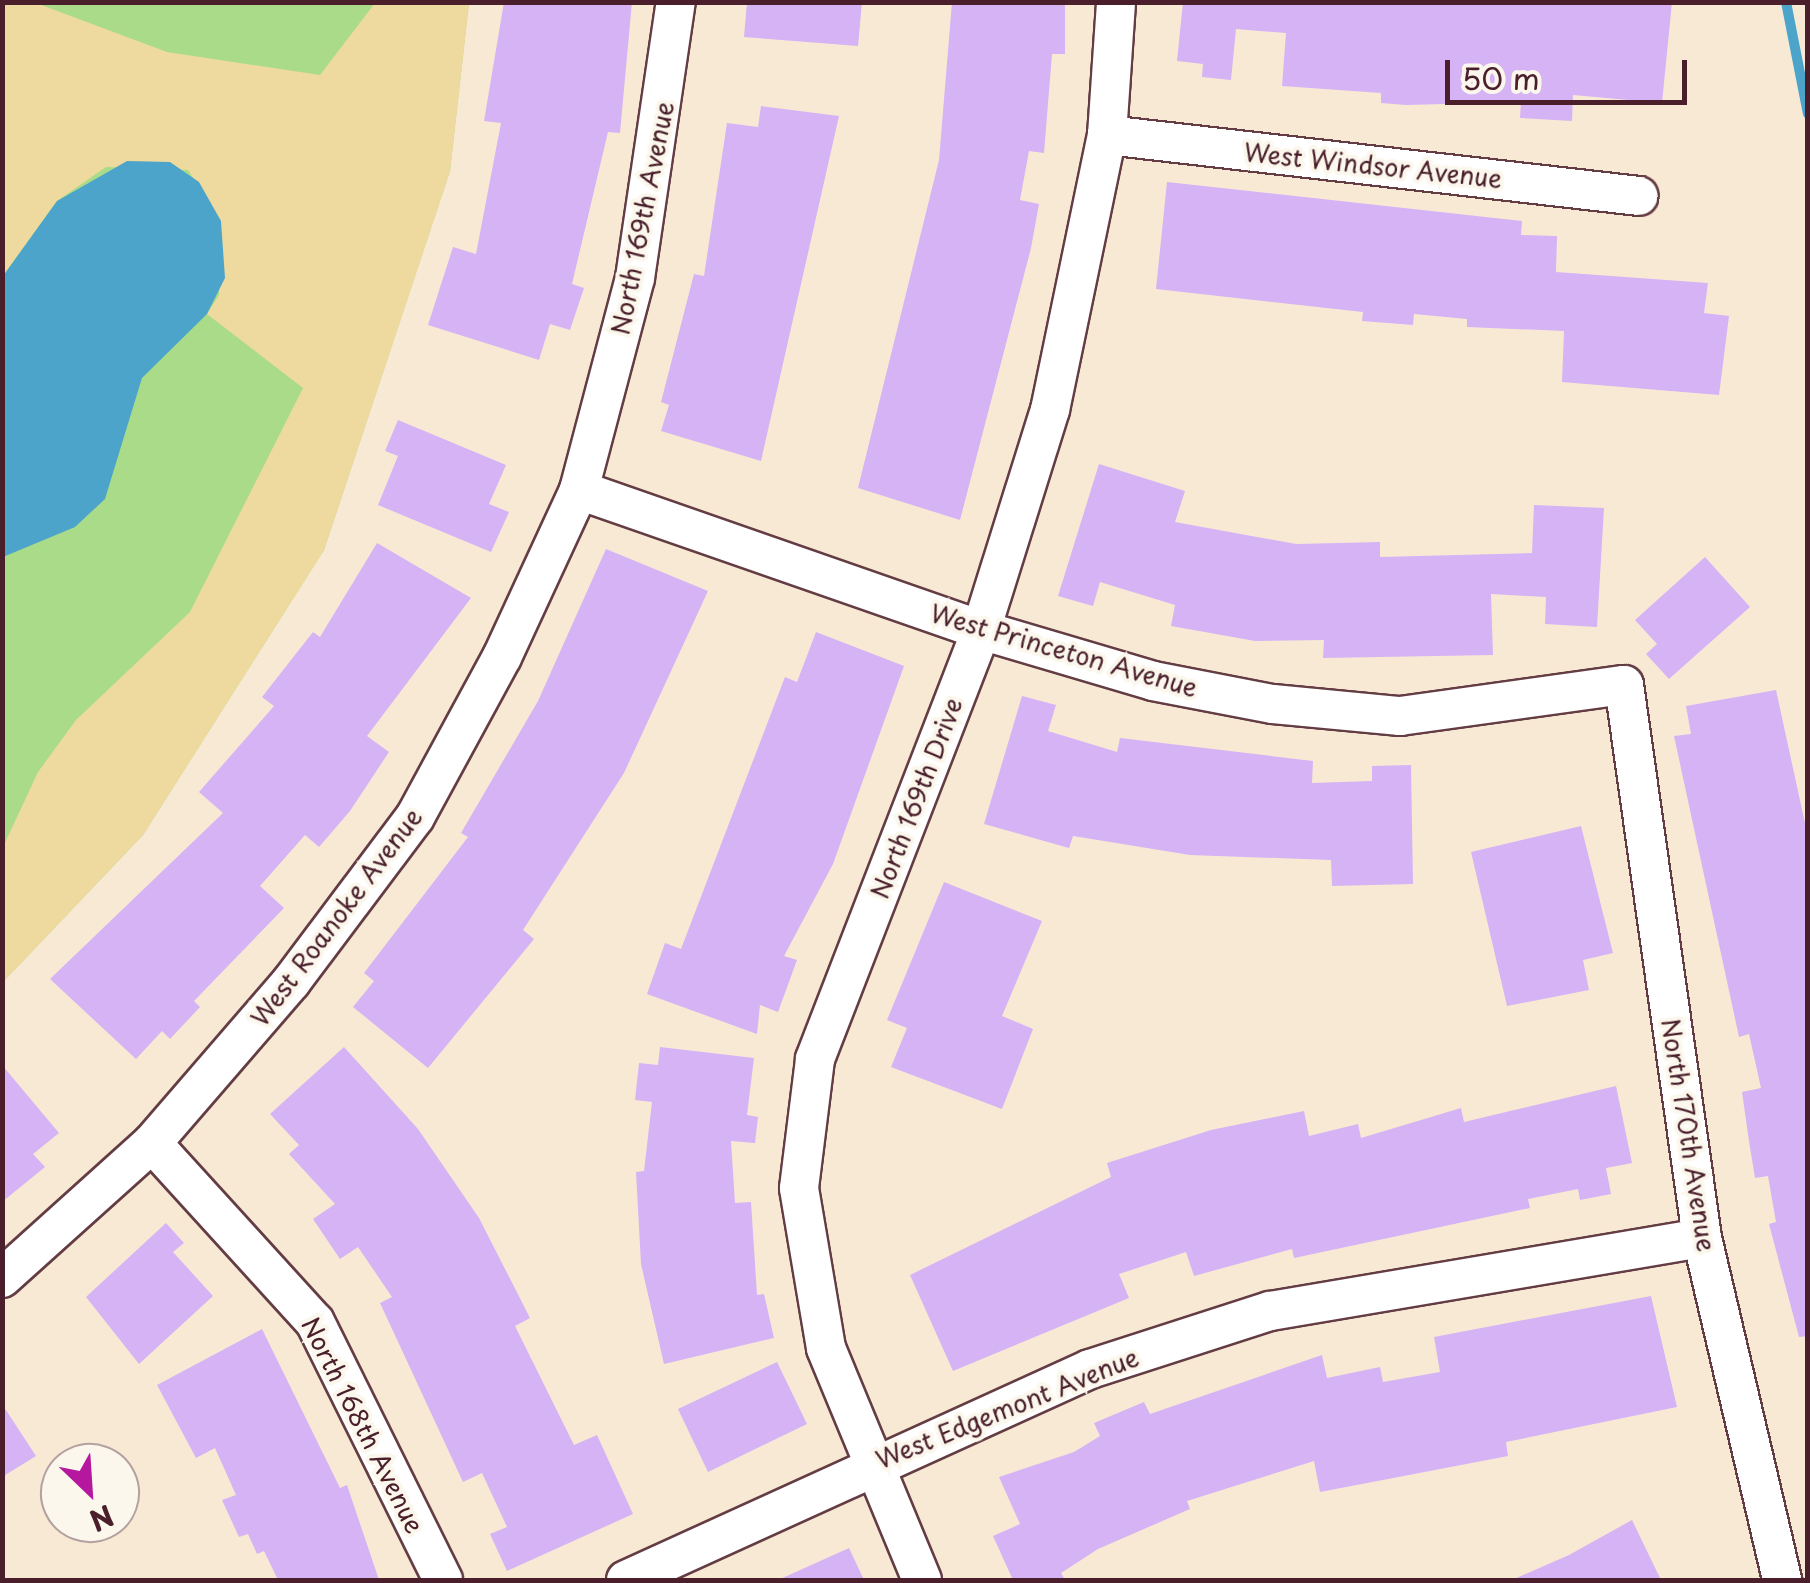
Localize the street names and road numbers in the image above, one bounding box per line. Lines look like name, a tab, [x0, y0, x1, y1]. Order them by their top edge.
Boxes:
street label: North 169th Avenue	[605, 98, 679, 338]
street label: West Windsor Avenue	[1242, 136, 1504, 194]
street label: West Princeton Avenue	[928, 598, 1200, 702]
street label: North 169th Drive	[863, 692, 969, 904]
street label: West Roanoke Avenue	[245, 802, 427, 1032]
street label: North 170th Avenue	[1656, 1015, 1722, 1255]
street label: North 168th Avenue	[295, 1311, 431, 1539]
street label: West Edgemont Avenue	[872, 1342, 1142, 1474]

